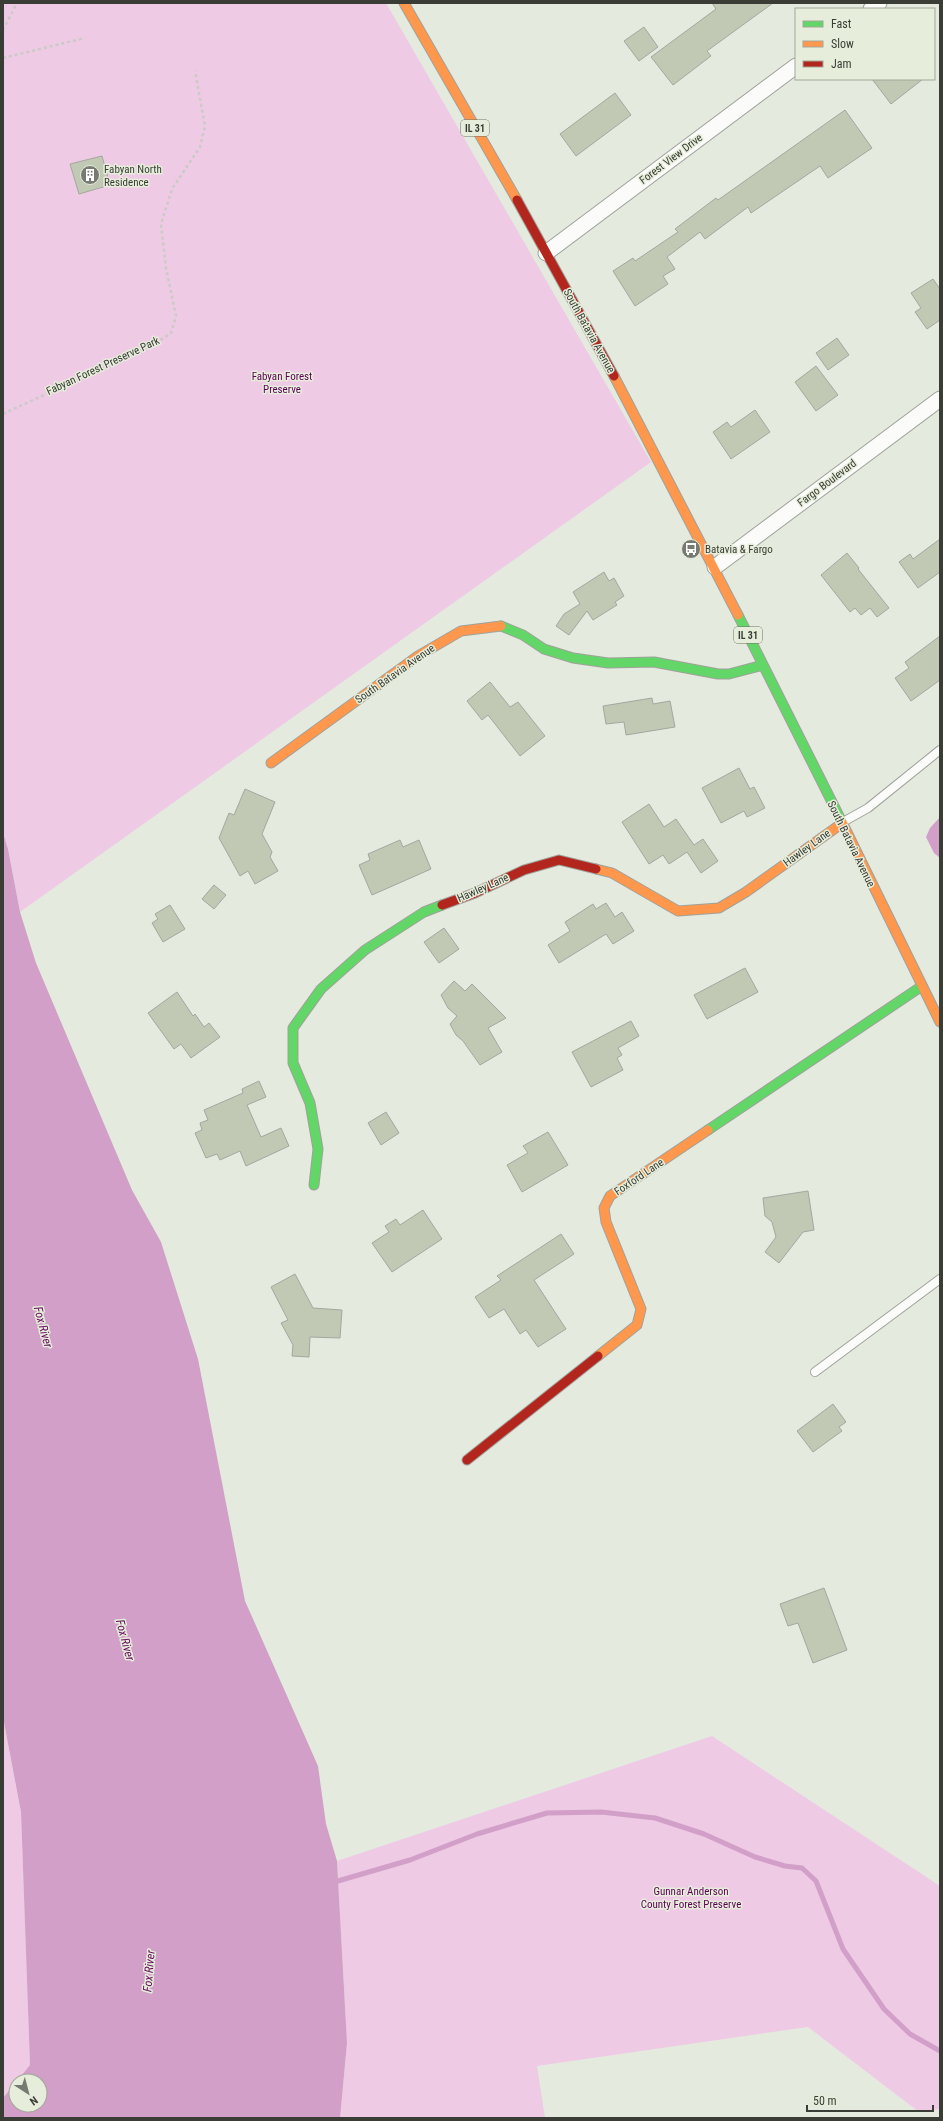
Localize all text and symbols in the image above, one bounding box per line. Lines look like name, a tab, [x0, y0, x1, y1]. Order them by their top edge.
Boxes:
legend	[795, 8, 935, 80]
text: Fast	[831, 17, 852, 31]
text: Slow	[831, 37, 854, 51]
text: Jam	[831, 57, 852, 71]
road number: IL 31	[461, 120, 489, 136]
street label: Forest View Drive	[637, 131, 705, 187]
place label: Fabyan North Residence	[104, 163, 162, 189]
building icon: Fabyan North Residence	[79, 164, 101, 186]
street label: South Batavia Avenue	[561, 287, 617, 375]
street label: Fabyan Forest Preserve Park	[44, 334, 162, 398]
park label: Fabyan Forest Preserve	[252, 370, 312, 396]
street label: Fargo Boulevard	[795, 457, 859, 509]
bus stop icon: Batavia & Fargo	[680, 538, 702, 560]
place label: Batavia & Fargo	[705, 543, 773, 556]
road number: IL 31	[734, 627, 762, 643]
street label: South Batavia Avenue	[353, 642, 437, 706]
street label: South Batavia Avenue	[825, 799, 877, 889]
street label: Hawley Lane	[781, 827, 833, 869]
street label: Hawley Lane	[455, 871, 511, 905]
street label: Foxford Lane	[612, 1156, 666, 1198]
water label: Fox River	[31, 1305, 55, 1349]
water label: Fox River	[113, 1618, 137, 1662]
park label: Gunnar Anderson County Forest Preserve	[641, 1885, 741, 1911]
water label: Fox River	[140, 1949, 158, 1992]
north arrow	[8, 2073, 48, 2113]
scale bar	[807, 2087, 933, 2113]
text: N	[27, 2093, 40, 2108]
text: 50 m	[813, 2094, 837, 2108]

